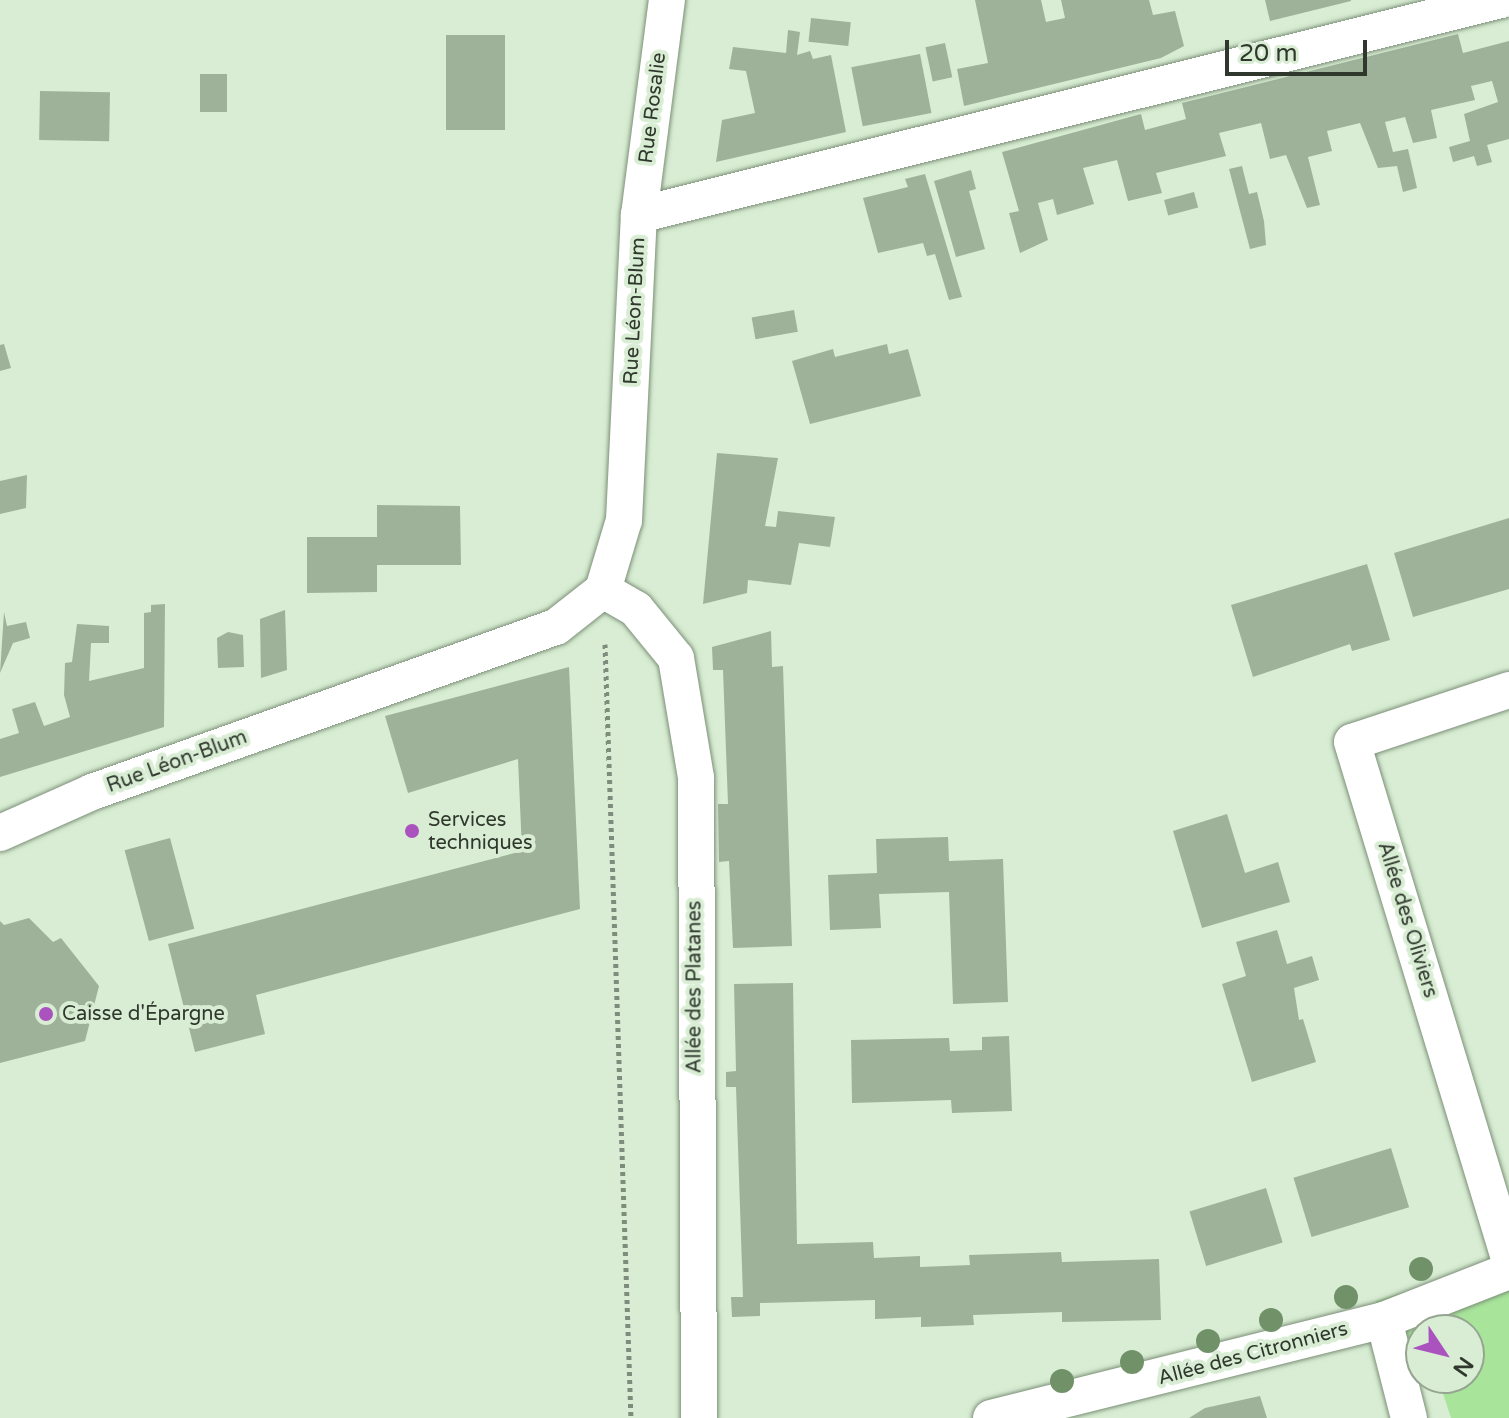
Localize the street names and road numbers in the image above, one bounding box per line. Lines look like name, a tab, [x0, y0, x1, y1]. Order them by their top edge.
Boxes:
street label: Rue Rosalie	[634, 51, 672, 165]
street label: Rue Léon-Blum	[619, 237, 651, 385]
street label: Rue Léon-Blum	[104, 725, 250, 799]
street label: Allée des Oliviers	[1372, 839, 1442, 1001]
street label: Allée des Platanes	[683, 901, 707, 1073]
street label: Allée des Citronniers	[1156, 1317, 1350, 1391]

